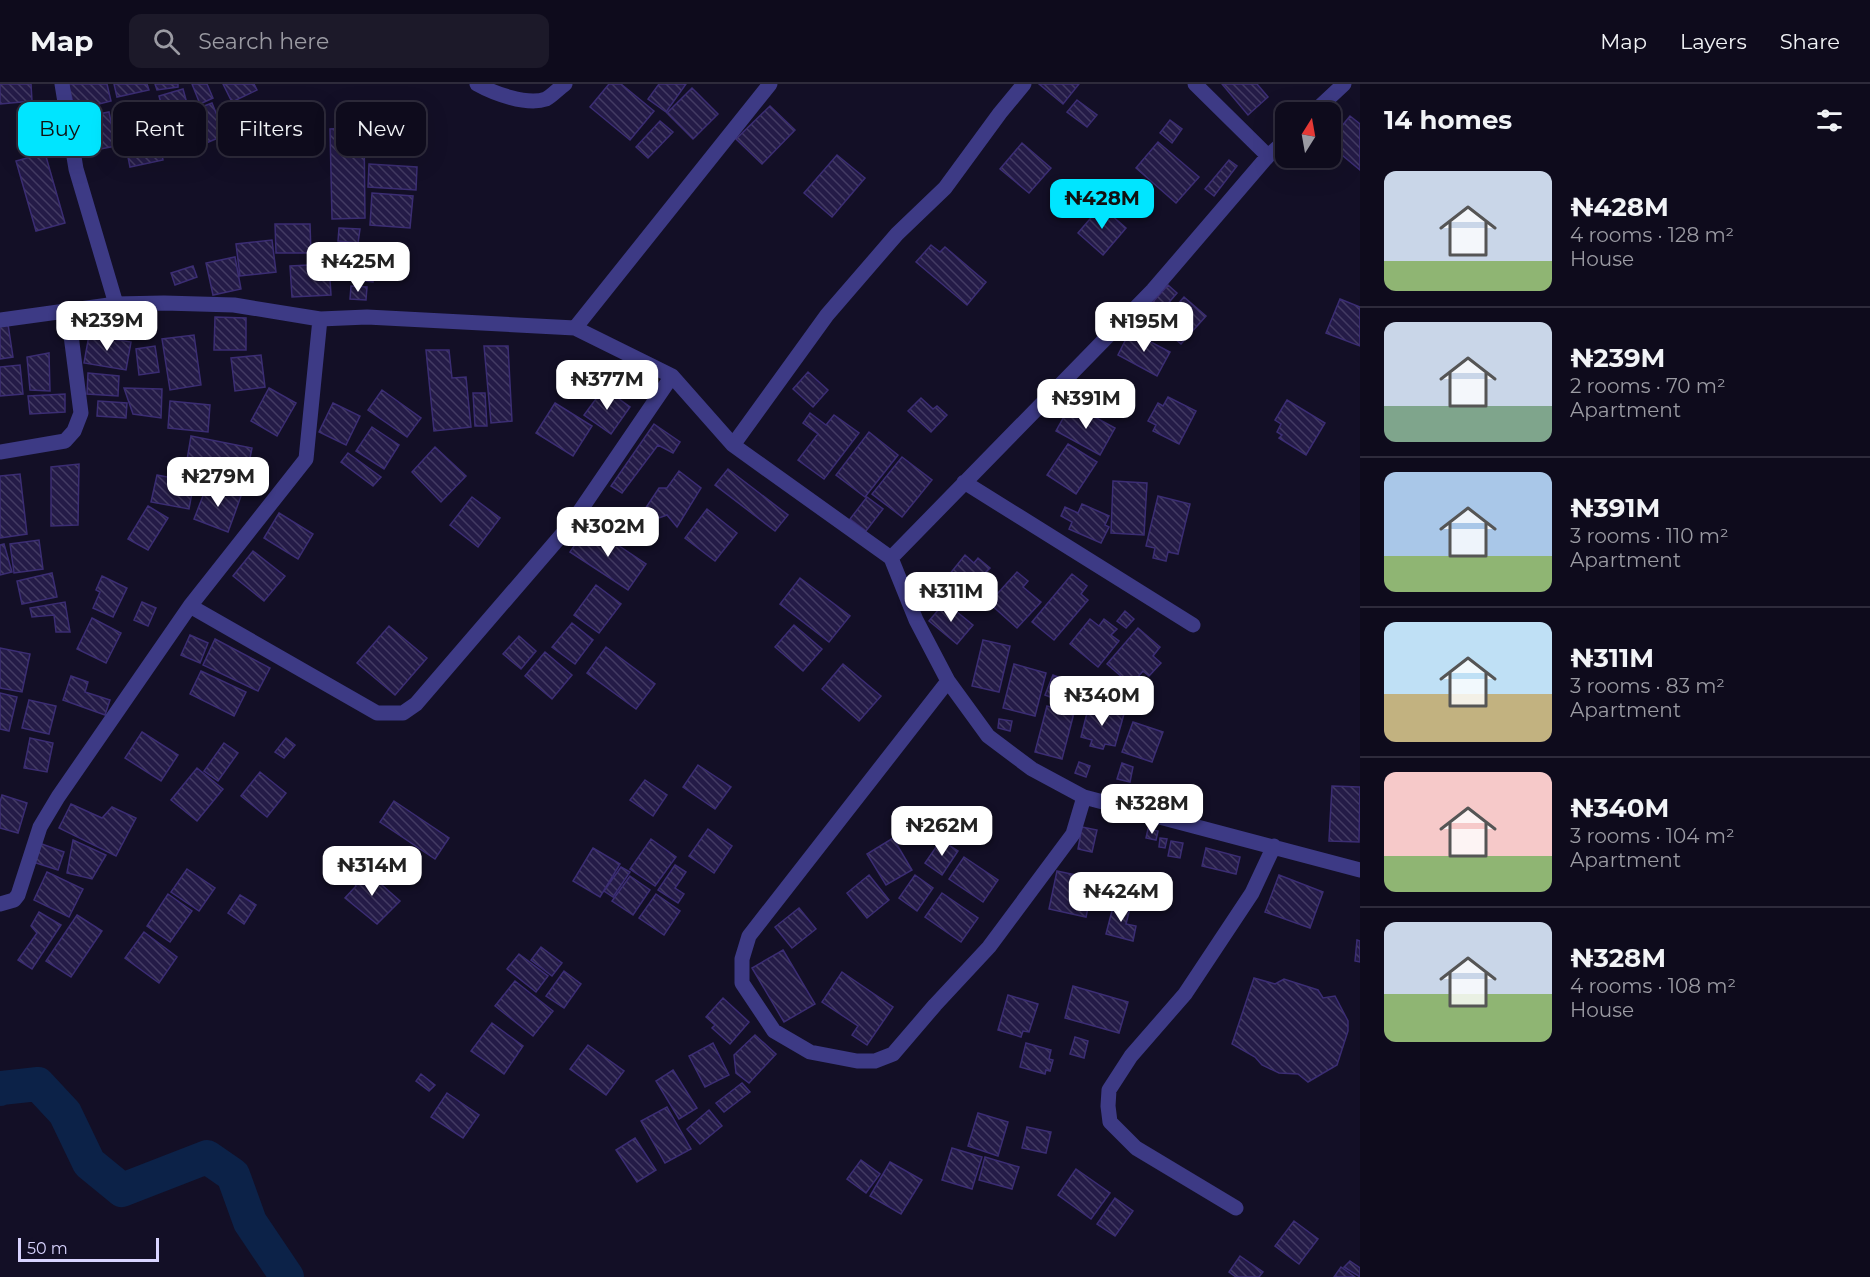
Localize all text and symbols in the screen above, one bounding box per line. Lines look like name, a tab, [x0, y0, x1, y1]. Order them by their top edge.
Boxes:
search box	[129, 14, 549, 68]
text: Map	[30, 24, 93, 58]
icon: search	[150, 25, 183, 58]
text: Search here	[198, 28, 329, 55]
text: Map	[1600, 29, 1647, 54]
text: Layers	[1680, 29, 1747, 54]
text: Share	[1780, 29, 1840, 54]
chip: Buy	[18, 102, 101, 156]
chip: Rent	[113, 102, 206, 156]
chip: Filters	[218, 102, 324, 156]
chip: New	[336, 102, 426, 156]
north arrow	[1275, 102, 1341, 168]
map controls	[1275, 102, 1341, 168]
text: 14 homes	[1384, 104, 1512, 136]
icon: filters	[1813, 104, 1846, 137]
pin: ₦428M	[1060, 179, 1144, 230]
text: ₦428M	[1064, 186, 1140, 210]
text: ₦428M	[1570, 191, 1669, 223]
icon: home	[1432, 195, 1504, 267]
text: 4 rooms · 128 m²	[1570, 223, 1734, 247]
pin: ₦425M	[316, 242, 400, 293]
text: House	[1570, 247, 1634, 271]
text: ₦425M	[321, 249, 395, 273]
pin: ₦239M	[65, 301, 149, 352]
pin: ₦195M	[1102, 302, 1186, 353]
text: ₦239M	[70, 308, 144, 332]
text: ₦195M	[1109, 309, 1179, 333]
text: ₦239M	[1570, 342, 1665, 374]
icon: home	[1432, 346, 1504, 418]
pin: ₦377M	[565, 360, 649, 411]
text: ₦377M	[570, 367, 644, 391]
text: 2 rooms · 70 m²	[1570, 374, 1726, 398]
pin: ₦391M	[1044, 379, 1128, 430]
text: ₦391M	[1051, 386, 1121, 410]
text: Apartment	[1570, 398, 1681, 422]
pin: ₦279M	[176, 457, 260, 508]
text: ₦279M	[181, 464, 255, 488]
text: ₦391M	[1570, 492, 1660, 524]
icon: home	[1432, 496, 1504, 568]
pin: ₦302M	[566, 507, 650, 558]
text: ₦302M	[571, 514, 645, 538]
text: 3 rooms · 110 m²	[1570, 524, 1729, 548]
text: Apartment	[1570, 548, 1681, 572]
pin: ₦311M	[909, 572, 993, 623]
text: ₦311M	[919, 579, 983, 603]
text: ₦311M	[1570, 642, 1654, 674]
icon: home	[1432, 646, 1504, 718]
text: 3 rooms · 83 m²	[1570, 674, 1725, 698]
pin: ₦340M	[1060, 676, 1144, 727]
text: ₦340M	[1064, 683, 1140, 707]
text: Apartment	[1570, 698, 1681, 722]
pin: ₦328M	[1110, 784, 1194, 835]
text: ₦328M	[1115, 791, 1189, 815]
text: ₦340M	[1570, 792, 1669, 824]
icon: home	[1432, 796, 1504, 868]
pin: ₦262M	[900, 806, 984, 857]
text: ₦262M	[905, 813, 979, 837]
text: 3 rooms · 104 m²	[1570, 824, 1735, 848]
pin: ₦314M	[330, 846, 414, 897]
text: Apartment	[1570, 848, 1681, 872]
text: ₦314M	[337, 853, 407, 877]
pin: ₦424M	[1079, 872, 1163, 923]
text: ₦424M	[1083, 879, 1159, 903]
text: ₦328M	[1570, 942, 1666, 974]
icon: home	[1432, 946, 1504, 1018]
text: 4 rooms · 108 m²	[1570, 974, 1736, 998]
text: House	[1570, 998, 1634, 1022]
scale bar	[18, 1235, 159, 1262]
text: 50 m	[27, 1239, 68, 1258]

